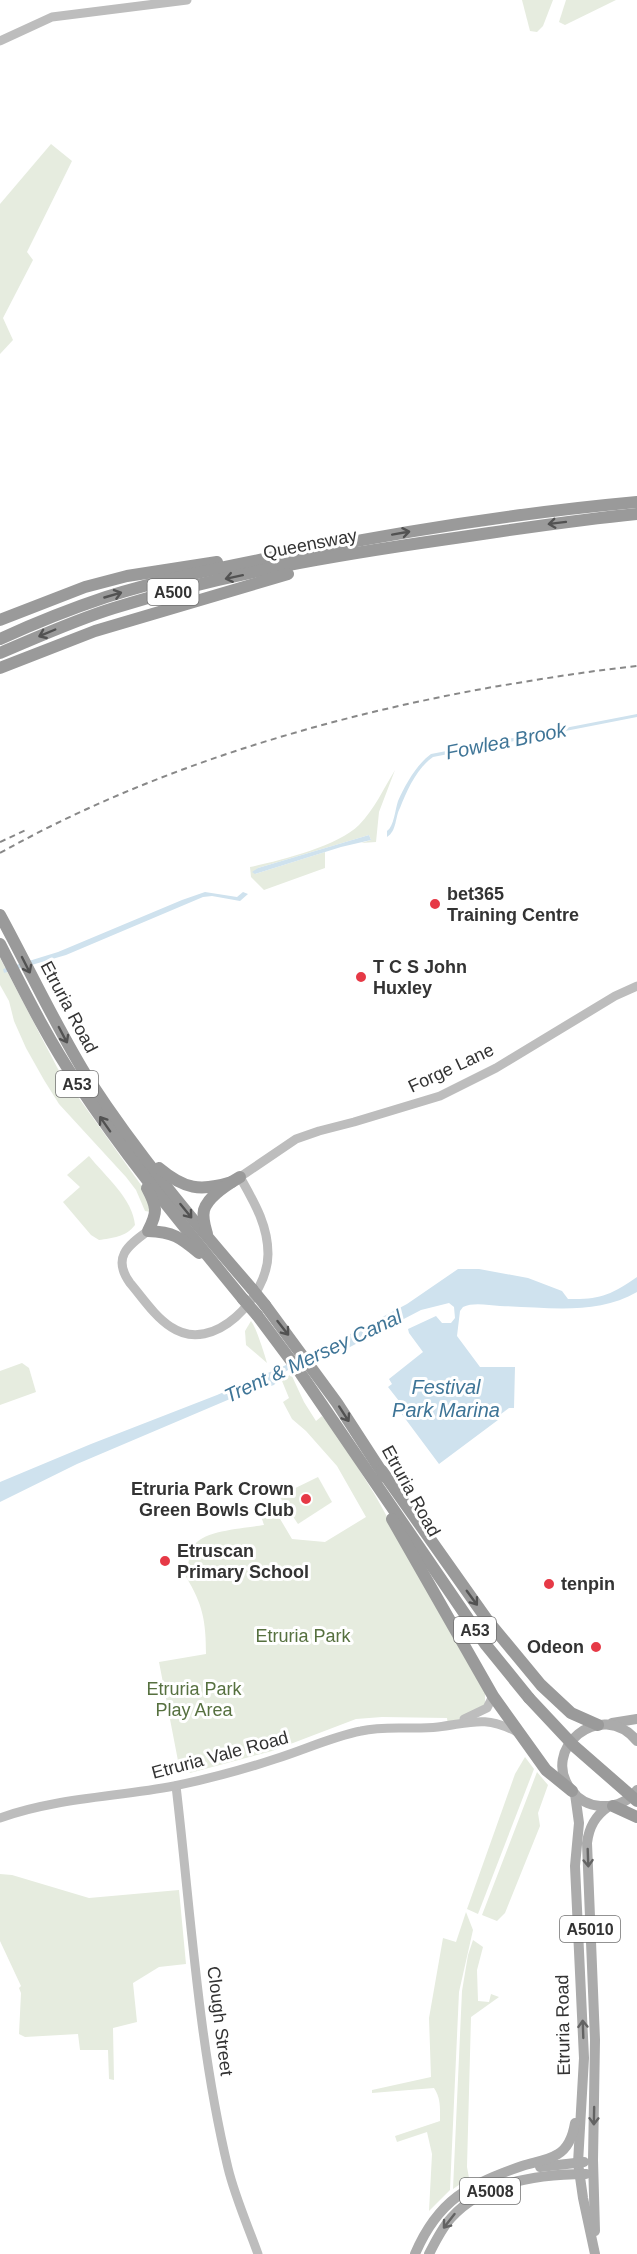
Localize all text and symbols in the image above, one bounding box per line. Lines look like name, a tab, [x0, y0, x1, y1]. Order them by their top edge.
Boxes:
one-way arrow	[547, 518, 567, 529]
street label: Queensway	[261, 525, 359, 563]
one-way arrow	[391, 527, 410, 538]
one-way arrow	[224, 572, 243, 584]
road number: A500	[148, 579, 198, 605]
one-way arrow	[103, 589, 122, 600]
one-way arrow	[38, 628, 56, 639]
water label: Fowlea Brook	[444, 718, 569, 763]
place label: bet365 Training Centre	[447, 884, 579, 925]
marker: bet365 Training Centre	[428, 897, 442, 911]
one-way arrow	[21, 955, 32, 973]
place label: T C S John Huxley	[373, 957, 467, 998]
street label: Etruria Road	[36, 958, 102, 1056]
marker: T C S John Huxley	[354, 970, 368, 984]
one-way arrow	[58, 1026, 69, 1044]
street label: Forge Lane	[405, 1039, 497, 1097]
road number: A53	[56, 1071, 98, 1097]
one-way arrow	[99, 1117, 111, 1133]
one-way arrow	[180, 1202, 193, 1218]
water label: Trent & Mersey Canal	[221, 1305, 406, 1407]
one-way arrow	[277, 1320, 290, 1336]
water label: Festival Park Marina	[392, 1376, 500, 1421]
one-way arrow	[339, 1405, 351, 1422]
street label: Etruria Road	[378, 1442, 444, 1540]
place label: Etruria Park Crown Green Bowls Club	[131, 1479, 294, 1520]
marker: Etruria Park Crown Green Bowls Club	[299, 1492, 313, 1506]
place label: Etruscan Primary School	[177, 1541, 309, 1582]
marker: Etruscan Primary School	[158, 1554, 172, 1568]
place label: tenpin	[561, 1574, 615, 1594]
marker: tenpin	[542, 1577, 556, 1591]
one-way arrow	[466, 1590, 478, 1606]
road number: A53	[454, 1617, 496, 1643]
park label: Etruria Park	[255, 1626, 352, 1646]
place label: Odeon	[527, 1637, 584, 1657]
marker: Odeon	[589, 1640, 603, 1654]
park label: Etruria Park Play Area	[146, 1679, 243, 1720]
street label: Etruria Vale Road	[149, 1727, 291, 1783]
one-way arrow	[582, 1847, 593, 1867]
road number: A5010	[560, 1916, 620, 1942]
street label: Clough Street	[203, 1965, 237, 2077]
street label: Etruria Road	[552, 1974, 574, 2076]
one-way arrow	[577, 2020, 588, 2040]
one-way arrow	[588, 2105, 599, 2125]
road number: A5008	[460, 2178, 520, 2204]
one-way arrow	[443, 2213, 456, 2229]

